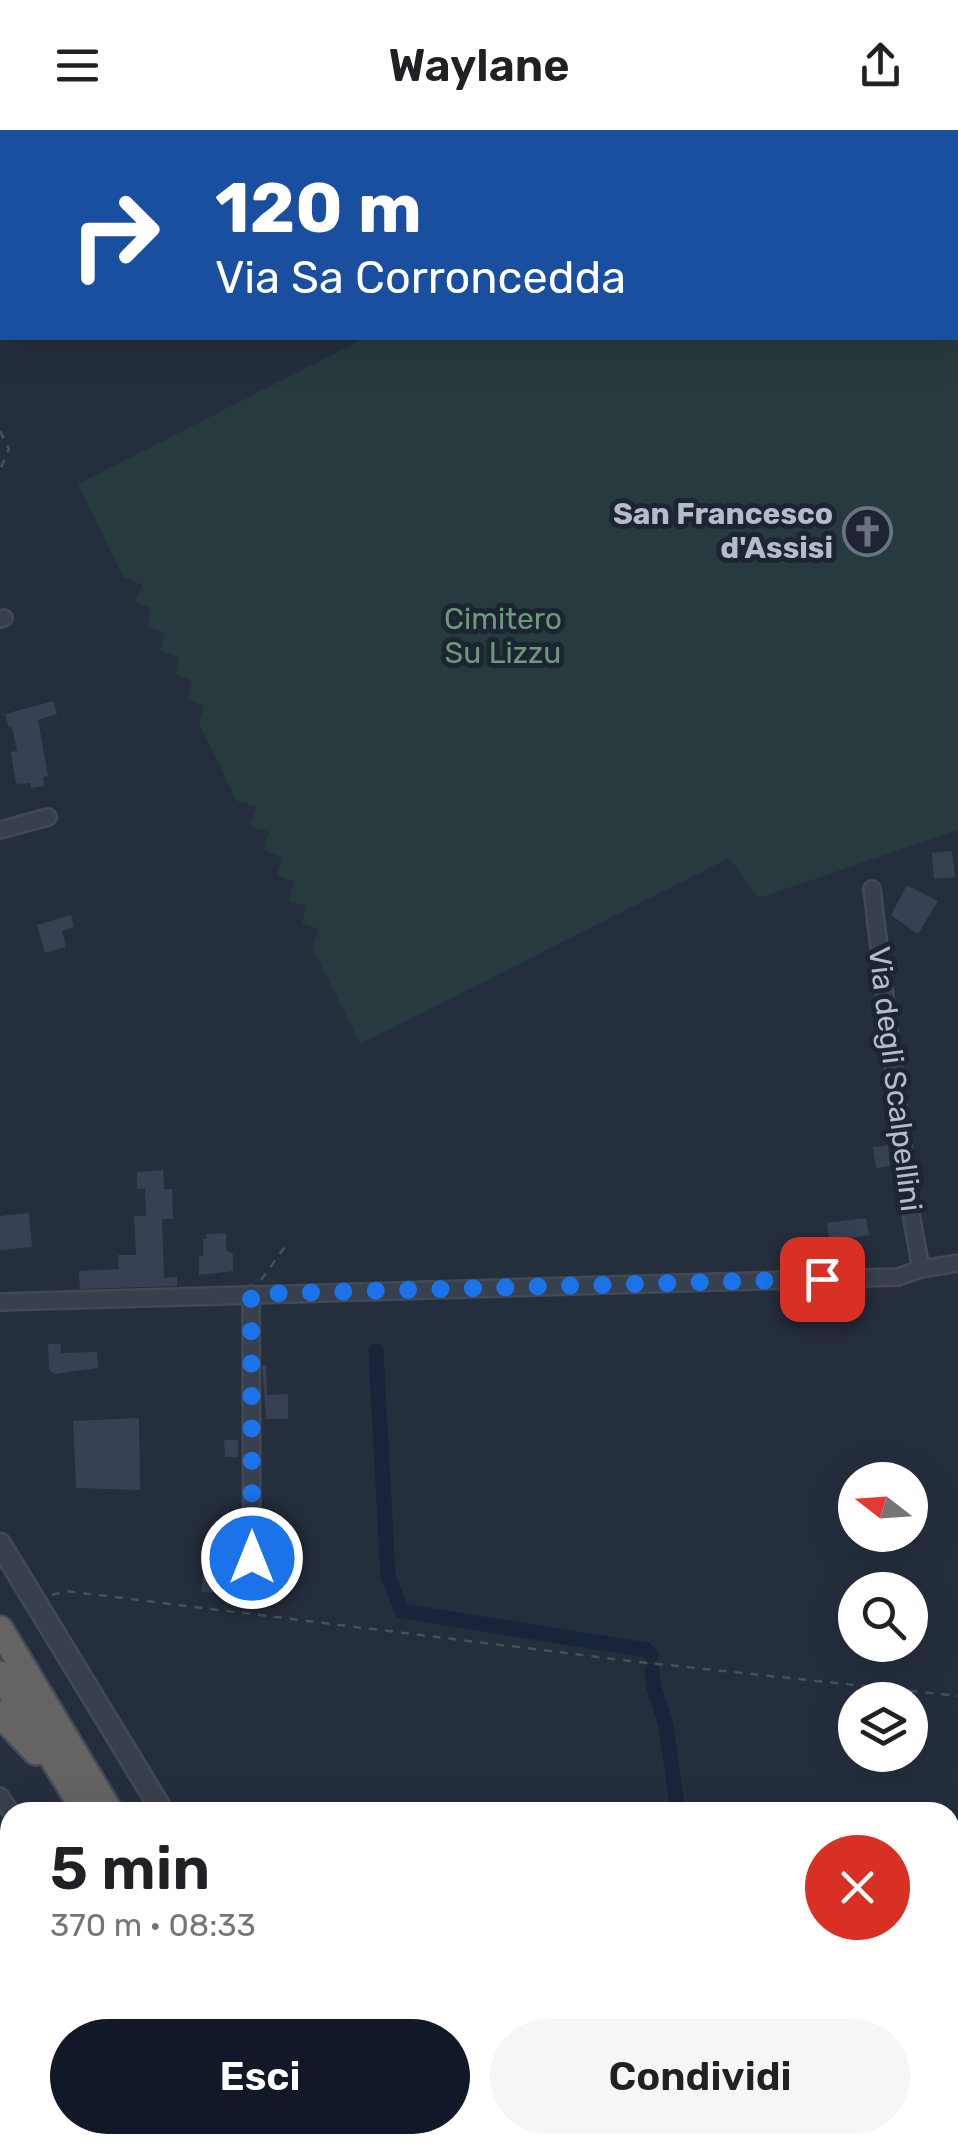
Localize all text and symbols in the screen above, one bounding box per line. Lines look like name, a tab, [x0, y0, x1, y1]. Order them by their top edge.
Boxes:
icon: menu	[50, 38, 105, 93]
icon: share	[853, 38, 908, 93]
text: Waylane	[388, 39, 570, 92]
text: 120 m	[215, 167, 422, 250]
icon: right	[50, 170, 180, 300]
text: Via Sa Corroncedda	[215, 251, 626, 304]
place label: San Francesco d'Assisi	[613, 496, 833, 566]
church icon: San Francesco d'Assisi	[842, 505, 894, 557]
park label: Cimitero Su Lizzu	[444, 601, 562, 671]
street label: Via degli Scalpellini	[861, 945, 929, 1213]
pin	[780, 1237, 865, 1322]
icon: arrive	[795, 1252, 850, 1307]
north arrow	[838, 1462, 928, 1552]
map controls	[838, 1462, 928, 1772]
position arrow	[200, 1506, 304, 1610]
button: search	[838, 1572, 928, 1662]
button: layers	[838, 1682, 928, 1772]
text: 5 min	[50, 1833, 210, 1904]
button: close	[805, 1835, 910, 1940]
text: 370 m · 08:33	[50, 1906, 256, 1944]
button: Esci	[50, 2019, 470, 2134]
button: Condividi	[490, 2019, 910, 2134]

